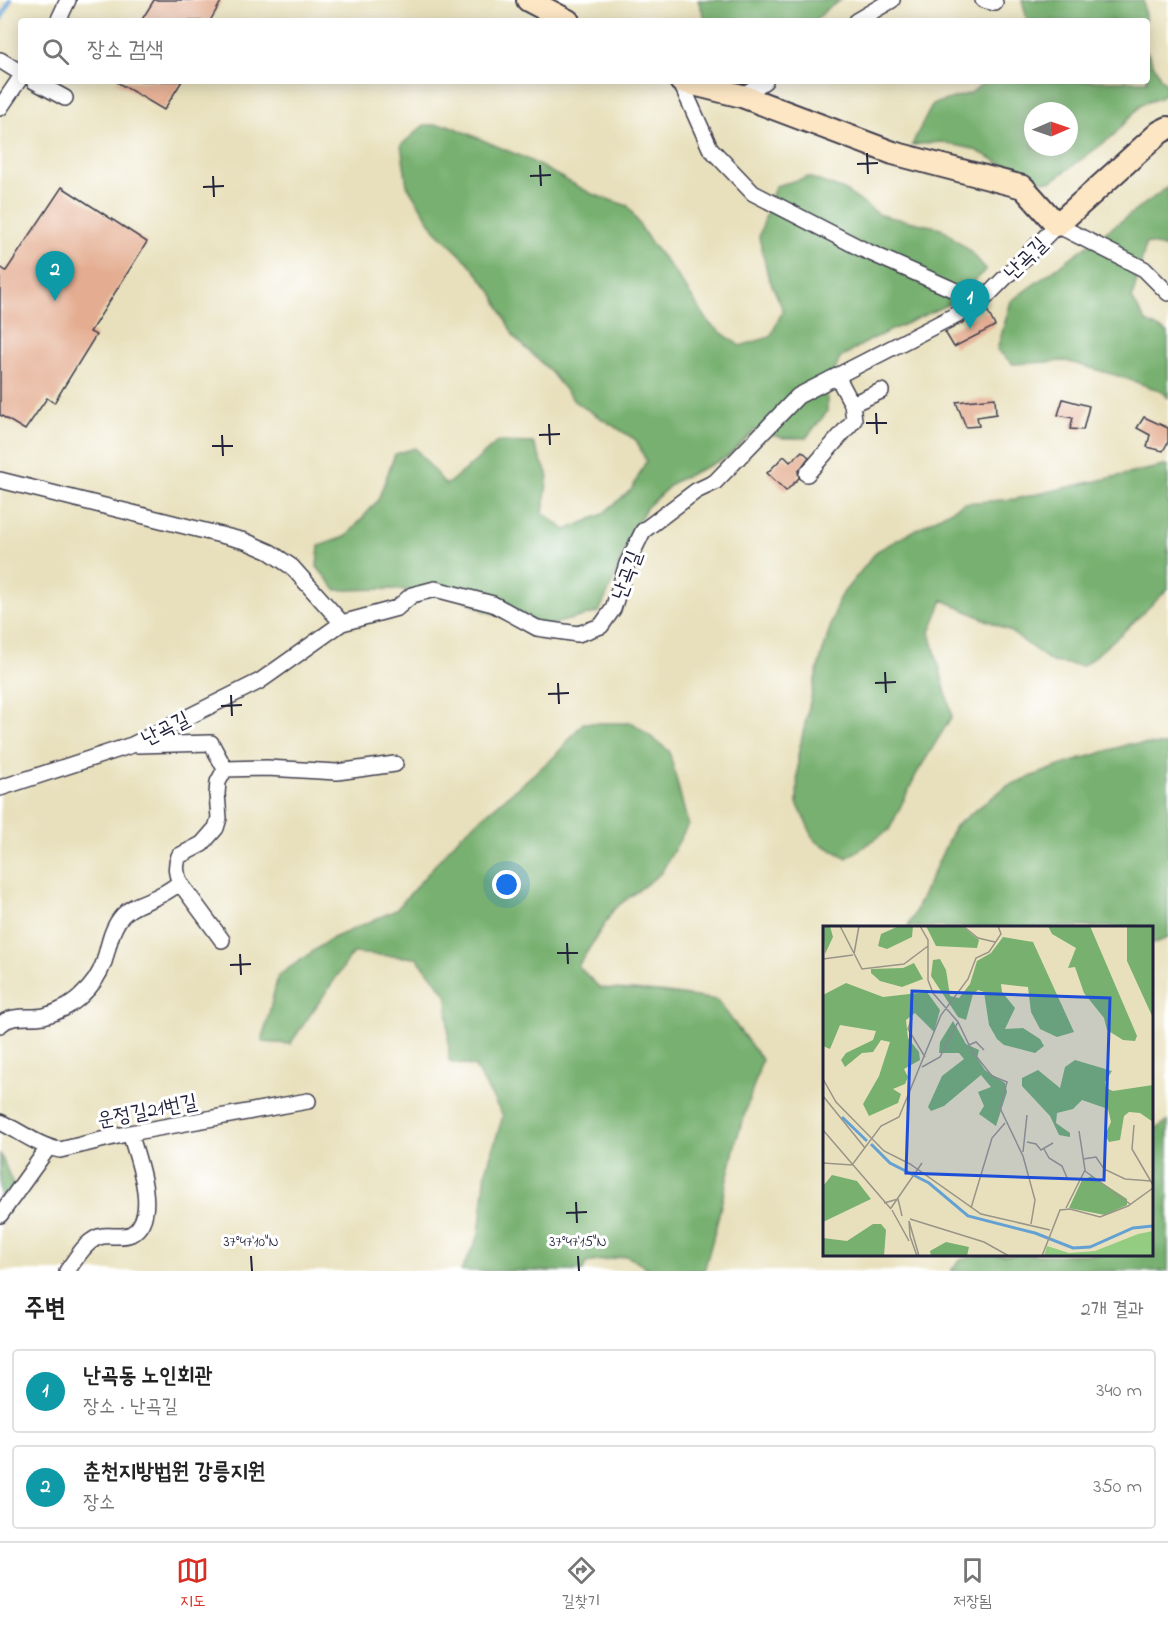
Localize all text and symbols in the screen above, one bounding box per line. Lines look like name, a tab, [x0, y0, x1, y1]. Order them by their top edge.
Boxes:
search box	[18, 18, 1150, 84]
icon: search	[39, 35, 72, 68]
text: 장소 검색	[87, 35, 163, 67]
north arrow	[1024, 102, 1078, 156]
street label: 난곡길	[998, 231, 1055, 288]
pin: 2	[36, 252, 74, 301]
pin: 1	[950, 280, 990, 329]
street label: 난곡길	[605, 547, 651, 605]
street label: 난곡길	[137, 705, 195, 755]
your location	[492, 870, 521, 899]
inset map	[823, 926, 1153, 1256]
street label: 운정길21번길	[95, 1088, 200, 1136]
text: 37°47'10"N	[223, 1231, 279, 1253]
text: 37°47'15"N	[549, 1231, 607, 1253]
text: 주변	[24, 1291, 66, 1329]
text: 2개 결과	[1081, 1296, 1144, 1325]
text: 난곡동 노인회관	[83, 1361, 212, 1393]
text: 1	[42, 1377, 49, 1406]
text: 340 m	[1096, 1377, 1142, 1406]
text: 장소 · 난곡길	[83, 1393, 178, 1422]
text: 춘천지방법원 강릉지원	[83, 1457, 266, 1489]
text: 2	[41, 1473, 50, 1502]
text: 350 m	[1093, 1473, 1142, 1502]
text: 장소	[83, 1489, 115, 1518]
tab: 지도	[176, 1554, 209, 1614]
tab: 길찾기	[562, 1554, 600, 1614]
tab: 저장됨	[953, 1554, 992, 1614]

